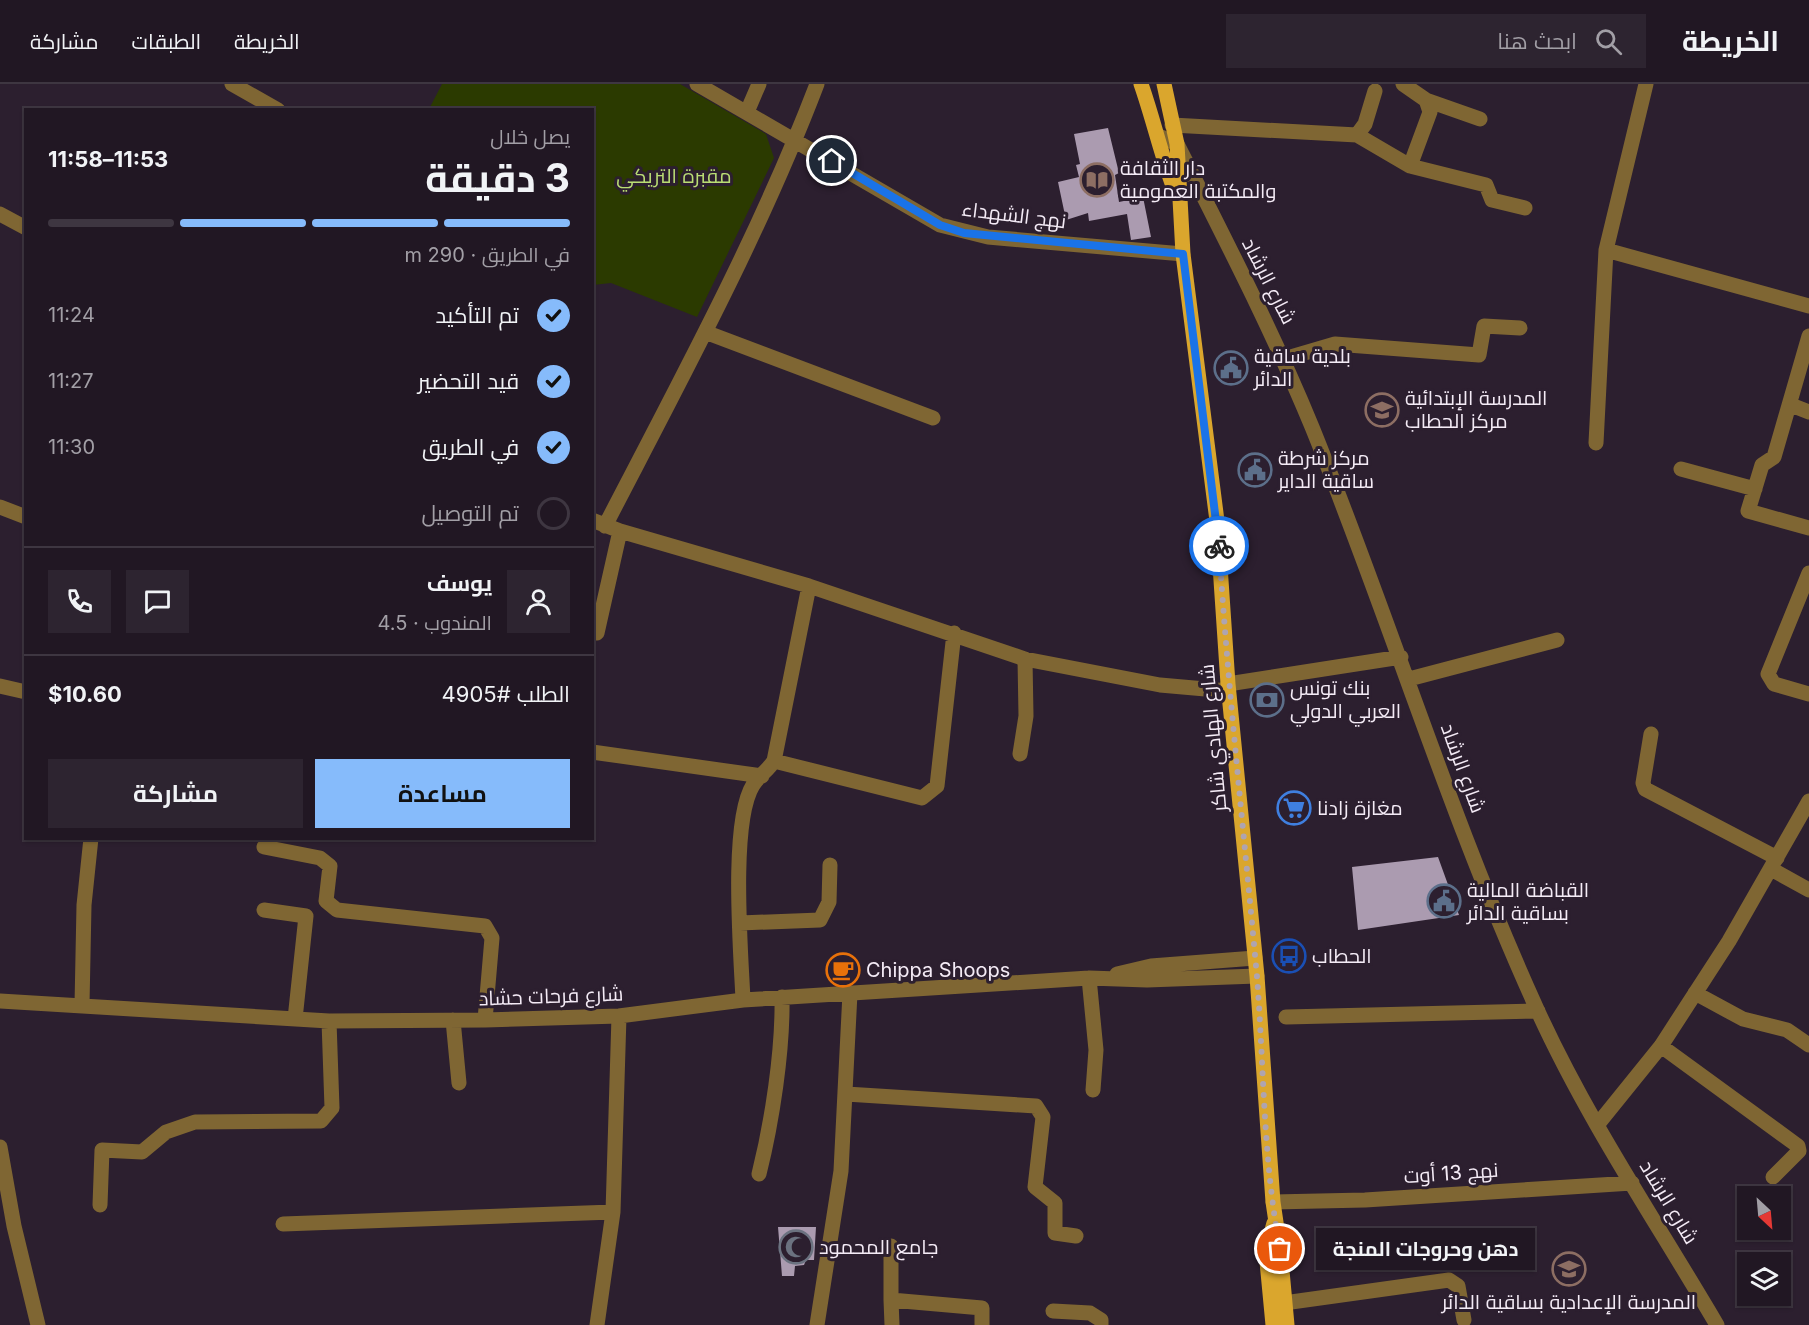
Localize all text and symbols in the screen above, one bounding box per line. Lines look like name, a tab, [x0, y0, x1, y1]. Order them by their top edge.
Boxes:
search box	[1226, 14, 1646, 68]
text: الخريطة	[1682, 24, 1779, 58]
icon: search	[1592, 25, 1625, 58]
text: ابحث هنا	[1497, 28, 1577, 54]
text: مشاركة	[30, 29, 99, 54]
text: الطبقات	[132, 29, 201, 54]
text: الخريطة	[234, 29, 300, 54]
text: يصل خلال	[490, 125, 570, 149]
pin	[806, 135, 857, 186]
icon: home	[815, 144, 848, 177]
text: 11:53–11:58	[48, 146, 168, 172]
text: 3 دقيقة	[425, 154, 570, 201]
place label: دار الثقافة والمكتبة العمومية	[1120, 156, 1276, 203]
library icon: دار الثقافة والمكتبة العمومية	[1079, 162, 1115, 198]
park label: مقبرة التريكي	[616, 164, 732, 192]
street label: نهج الشهداء	[960, 197, 1068, 235]
street label: شارع الرشاد	[1235, 234, 1301, 329]
text: في الطريق · 290 m	[404, 243, 570, 267]
icon: check	[537, 299, 570, 332]
text: تم التأكيد	[436, 302, 519, 328]
text: 11:24	[48, 303, 95, 327]
place label: بلدية ساقية الدائر	[1253, 344, 1351, 391]
public building icon: بلدية ساقية الدائر	[1213, 350, 1249, 386]
icon: check	[537, 365, 570, 398]
text: قيد التحضير	[418, 368, 519, 394]
text: 11:27	[48, 369, 94, 393]
place label: المدرسة الإبتدائية مركز الحطاب	[1405, 386, 1547, 433]
school or university icon: المدرسة الإبتدائية مركز الحطاب	[1364, 392, 1400, 428]
icon: check	[537, 431, 570, 464]
text: في الطريق	[422, 434, 519, 460]
text: 11:30	[48, 435, 95, 459]
place label: مركز شرطة ساقية الداير	[1277, 446, 1374, 493]
public building icon: مركز شرطة ساقية الداير	[1237, 452, 1273, 488]
text: تم التوصيل	[421, 500, 519, 526]
courier	[1189, 516, 1249, 576]
icon: bike	[1203, 530, 1236, 563]
button: phone	[48, 570, 111, 633]
button: chat	[126, 570, 189, 633]
text: يوسف	[427, 570, 492, 596]
button: person	[507, 570, 570, 633]
text: المندوب · 4.5	[377, 611, 492, 635]
street label: شارع الهادي شاكر	[1195, 663, 1235, 814]
place label: بنك تونس العربي الدولي	[1290, 676, 1401, 727]
text: $10.60	[48, 681, 122, 707]
text: الطلب #4905	[442, 681, 570, 707]
bank icon: بنك تونس العربي الدولي	[1249, 682, 1285, 718]
street label: شارع الرشاد	[1434, 720, 1490, 817]
button: مشاركة	[48, 759, 303, 828]
button: مساعدة	[315, 759, 570, 828]
supermarket icon: مغازة زادنا	[1276, 790, 1312, 826]
place label: مغازة زادنا	[1317, 796, 1403, 820]
place label: القباضة المالية بساقية الدائر	[1466, 878, 1589, 925]
public building icon: القباضة المالية بساقية الدائر	[1426, 883, 1462, 919]
bus stop icon: الحطاب	[1271, 938, 1307, 974]
place label: الحطاب	[1312, 944, 1372, 968]
cafe icon: Chippa Shoops	[825, 952, 861, 988]
place label: Chippa Shoops	[866, 958, 1010, 982]
street label: شارع فرحات حشاد	[478, 981, 624, 1013]
street label: شارع الرشاد	[1633, 1156, 1703, 1249]
street label: نهج 13 أوت	[1403, 1158, 1499, 1190]
north arrow	[1737, 1186, 1791, 1240]
map controls	[1737, 1186, 1791, 1306]
pin	[1254, 1223, 1305, 1274]
callout: دهن وحروجات المنجة	[1316, 1228, 1535, 1270]
mosque icon: جامع المحمود	[778, 1229, 814, 1265]
icon: bag	[1263, 1232, 1296, 1265]
place label: جامع المحمود	[819, 1235, 938, 1261]
text: دهن وحروجات المنجة	[1333, 1237, 1518, 1261]
school or university icon: المدرسة الإعدادية بساقية الدائر	[1551, 1251, 1587, 1287]
button: layers	[1737, 1252, 1791, 1306]
place label: المدرسة الإعدادية بساقية الدائر	[1441, 1290, 1696, 1315]

